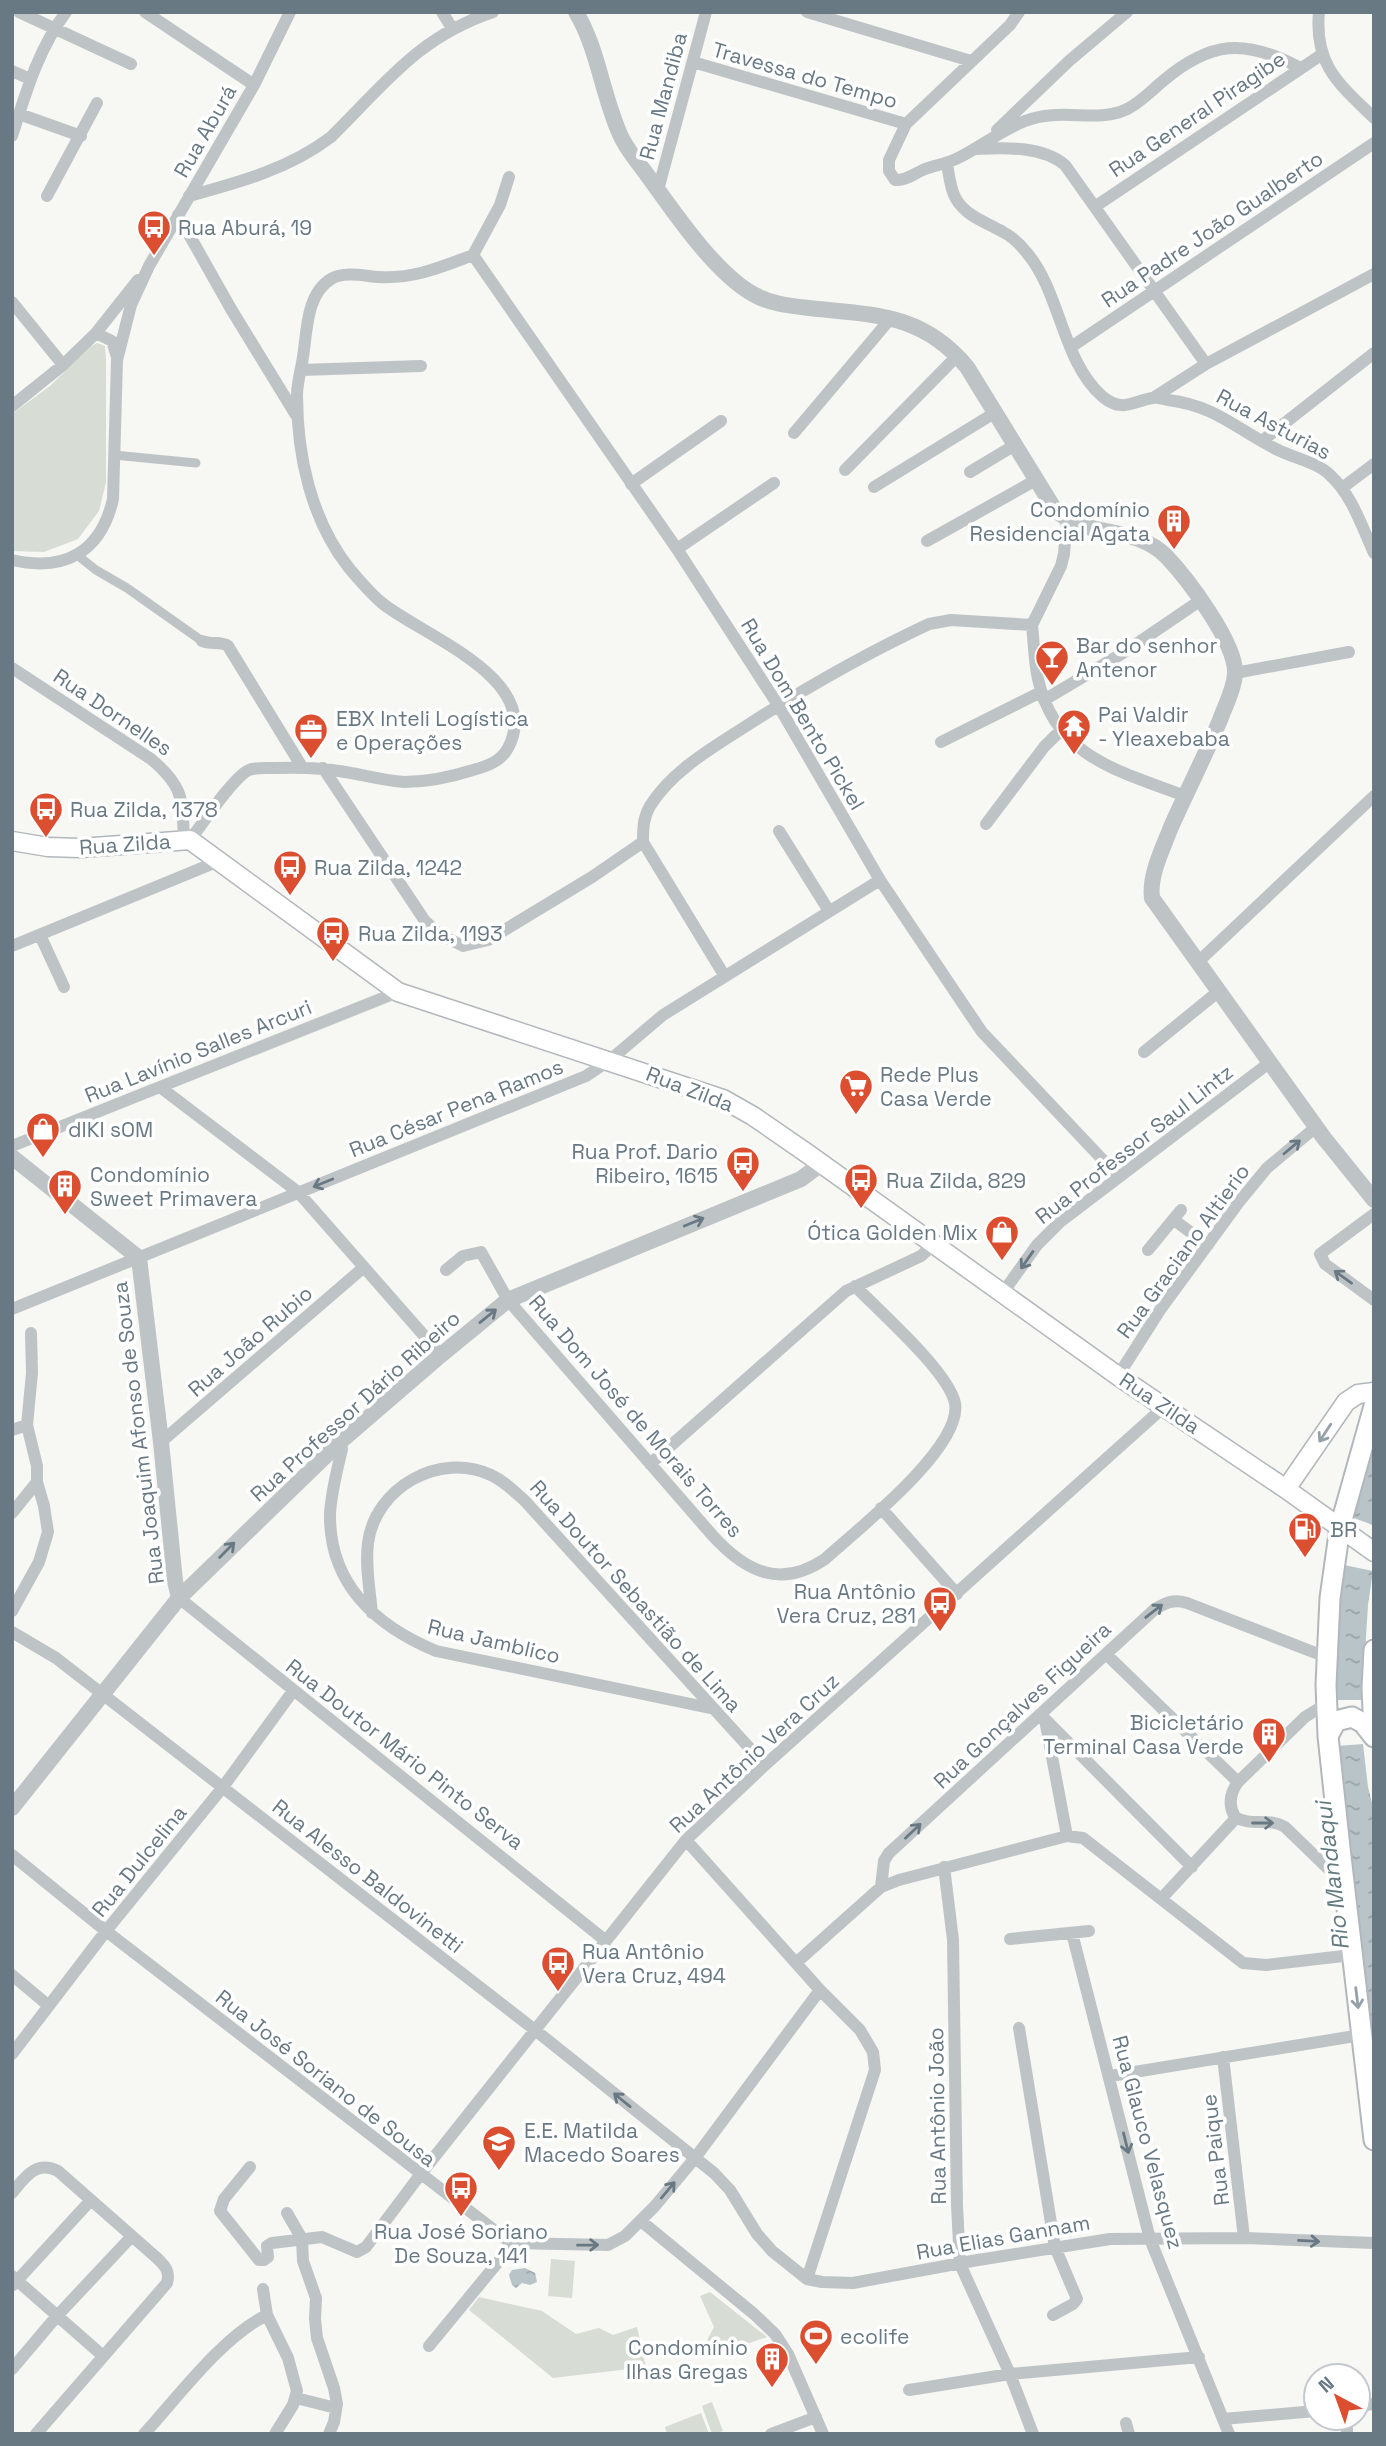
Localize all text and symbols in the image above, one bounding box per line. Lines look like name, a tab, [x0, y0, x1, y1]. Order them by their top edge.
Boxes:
street label: Rua Mandiba	[633, 29, 693, 163]
street label: Travessa do Tempo	[709, 36, 901, 114]
street label: Rua General Piragibe	[1104, 45, 1290, 183]
street label: Rua Aburá	[168, 80, 242, 182]
street label: Rua Padre João Gualberto	[1096, 145, 1328, 313]
bus stop icon: Rua Aburá, 19	[135, 208, 173, 257]
place label: Rua Aburá, 19	[178, 214, 312, 241]
street label: Rua Asturias	[1212, 383, 1336, 465]
place label: Condomínio Residencial Agata	[969, 496, 1150, 547]
building icon: Condomínio Residencial Agata	[1155, 502, 1193, 551]
street label: Rua Dom Bento Pickel	[735, 613, 871, 815]
place label: Bar do senhor Antenor	[1076, 632, 1217, 683]
bar icon: Bar do senhor Antenor	[1033, 638, 1071, 687]
street label: Rua Dornelles	[48, 662, 178, 762]
place label: Pai Valdir - Yleaxebaba	[1098, 701, 1230, 752]
place label: EBX Inteli Logística e Operações	[336, 705, 529, 756]
temple icon: Pai Valdir - Yleaxebaba	[1055, 707, 1093, 756]
office icon: EBX Inteli Logística e Operações	[292, 711, 330, 760]
bus stop icon: Rua Zilda, 1378	[27, 790, 65, 839]
place label: Rua Zilda, 1378	[70, 796, 218, 823]
street label: Rua Zilda	[78, 827, 172, 861]
bus stop icon: Rua Zilda, 1242	[271, 848, 309, 897]
place label: Rua Zilda, 1242	[314, 854, 462, 881]
bus stop icon: Rua Zilda, 1193	[314, 914, 352, 963]
place label: Rua Zilda, 1193	[358, 920, 503, 947]
street label: Rua Lavínio Salles Arcuri	[81, 993, 315, 1109]
street label: Rua César Pena Ramos	[345, 1053, 567, 1163]
street label: Rua Professor Saul Lintz	[1030, 1058, 1238, 1230]
street label: Rua Zilda	[642, 1060, 738, 1118]
place label: Rede Plus Casa Verde	[880, 1061, 992, 1112]
supermarket icon: Rede Plus Casa Verde	[837, 1067, 875, 1116]
shop icon: dIKI sOM	[24, 1110, 62, 1159]
place label: dIKI sOM	[68, 1116, 153, 1143]
place label: Rua Prof. Dario Ribeiro, 1615	[572, 1138, 718, 1189]
one-way arrow	[1283, 1139, 1301, 1155]
bus stop icon: Rua Prof. Dario Ribeiro, 1615	[724, 1144, 762, 1193]
street label: Rua Graciano Altierio	[1111, 1158, 1255, 1344]
place label: Condomínio Sweet Primavera	[90, 1161, 257, 1212]
bus stop icon: Rua Zilda, 829	[842, 1161, 880, 1210]
building icon: Condomínio Sweet Primavera	[46, 1167, 84, 1216]
place label: Rua Zilda, 829	[886, 1167, 1026, 1194]
one-way arrow	[312, 1177, 334, 1190]
shop icon: Ótica Golden Mix	[983, 1213, 1021, 1262]
one-way arrow	[683, 1215, 704, 1228]
place label: Ótica Golden Mix	[807, 1219, 978, 1246]
one-way arrow	[1020, 1250, 1034, 1269]
one-way arrow	[1334, 1270, 1353, 1285]
street label: Rua Joaquim Afonso de Souza	[106, 1280, 170, 1586]
street label: Rua João Rubio	[182, 1280, 318, 1402]
street label: Rua Dom José de Morais Torres	[523, 1289, 749, 1543]
street label: Rua Professor Dário Ribeiro	[244, 1305, 466, 1507]
one-way arrow	[478, 1309, 496, 1324]
street label: Rua Zilda	[1114, 1366, 1206, 1440]
one-way arrow	[1318, 1423, 1332, 1443]
street label: Rua Doutor Sebastião de Lima	[524, 1474, 748, 1718]
fuel station icon: BR	[1286, 1510, 1324, 1559]
place label: BR	[1330, 1516, 1357, 1543]
one-way arrow	[218, 1541, 235, 1558]
place label: Rua Antônio Vera Cruz, 281	[777, 1578, 916, 1629]
bus stop icon: Rua Antônio Vera Cruz, 281	[921, 1584, 959, 1633]
one-way arrow	[1144, 1604, 1162, 1619]
street label: Rua Jamblico	[425, 1613, 563, 1669]
street label: Rua Gonçalves Figueira	[928, 1616, 1116, 1794]
street label: Rua Doutor Mário Pinto Serva	[281, 1653, 529, 1855]
street label: Rua Antônio Vera Cruz	[663, 1667, 845, 1839]
place label: Bicicletário Terminal Casa Verde	[1043, 1709, 1244, 1760]
building icon: Bicicletário Terminal Casa Verde	[1250, 1715, 1288, 1764]
street label: Rua Alesso Baldovinetti	[267, 1793, 469, 1959]
water label: Rio Mandaqui	[1308, 1798, 1356, 1952]
street label: Rua Dulcelina	[86, 1800, 192, 1922]
one-way arrow	[1252, 1816, 1275, 1830]
one-way arrow	[904, 1822, 921, 1839]
place label: Rua Antônio Vera Cruz, 494	[582, 1938, 726, 1989]
bus stop icon: Rua Antônio Vera Cruz, 494	[539, 1944, 577, 1993]
street label: Rua José Soriano de Sousa	[210, 1983, 442, 2173]
one-way arrow	[1350, 1986, 1363, 2008]
street label: Rua Antônio João	[922, 2027, 952, 2205]
street label: Rua Glauco Velasquez	[1106, 2032, 1190, 2252]
one-way arrow	[614, 2093, 632, 2108]
street label: Rua Paique	[1195, 2093, 1235, 2207]
place label: E.E. Matilda Macedo Soares	[524, 2117, 680, 2168]
school or university icon: E.E. Matilda Macedo Soares	[480, 2123, 518, 2172]
one-way arrow	[1120, 2131, 1133, 2153]
bus stop icon: Rua José Soriano De Souza, 141	[442, 2169, 480, 2218]
one-way arrow	[661, 2182, 676, 2200]
street label: Rua Elias Gannam	[914, 2208, 1092, 2266]
place label: Rua José Soriano De Souza, 141	[374, 2218, 548, 2269]
one-way arrow	[1297, 2234, 1320, 2247]
one-way arrow	[576, 2239, 599, 2252]
sports icon: ecolife	[797, 2317, 835, 2366]
place label: ecolife	[840, 2323, 909, 2350]
place label: Condomínio Ilhas Gregas	[626, 2334, 748, 2385]
building icon: Condomínio Ilhas Gregas	[753, 2340, 791, 2389]
north arrow	[1302, 2362, 1372, 2432]
text: N	[1313, 2371, 1339, 2398]

